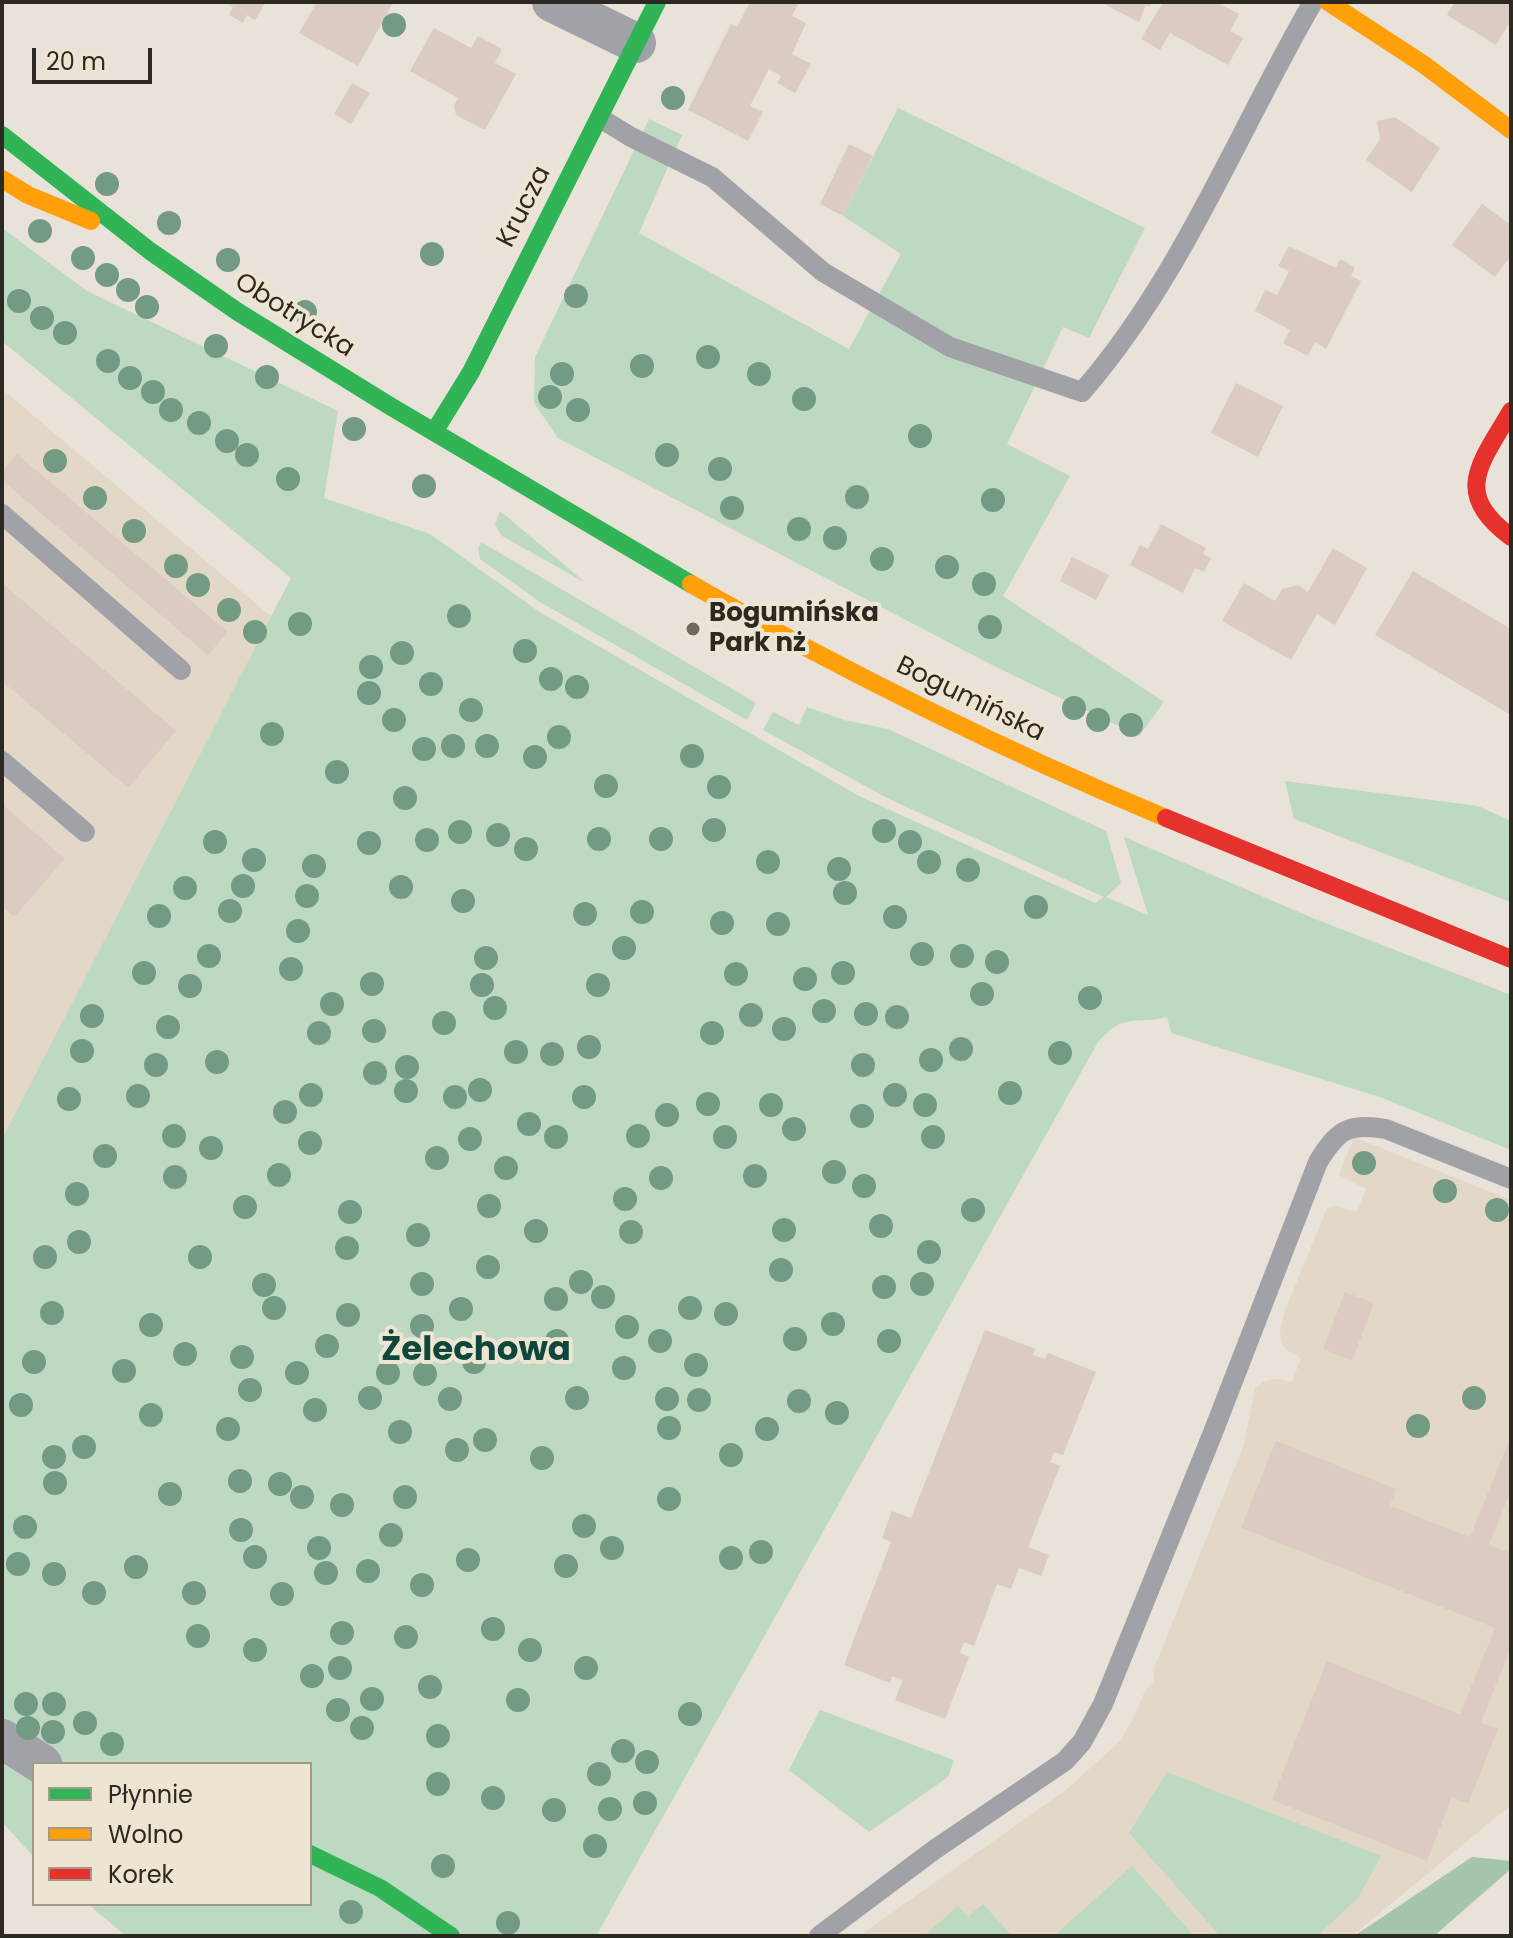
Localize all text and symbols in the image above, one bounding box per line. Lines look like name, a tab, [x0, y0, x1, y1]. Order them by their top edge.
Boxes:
scale bar	[36, 32, 156, 82]
text: 20 m	[46, 45, 106, 78]
street label: Krucza	[491, 161, 559, 253]
street label: Obotrycka	[228, 267, 360, 365]
place label: Bogumińska Park nż	[709, 598, 879, 660]
marker: Bogumińska Park nż	[684, 620, 702, 638]
street label: Bogumińska	[891, 651, 1049, 749]
district label: Żelechowa	[381, 1331, 571, 1371]
legend	[32, 1762, 312, 1906]
text: Płynnie	[108, 1778, 193, 1811]
text: Wolno	[108, 1818, 183, 1851]
text: Korek	[108, 1858, 174, 1891]

